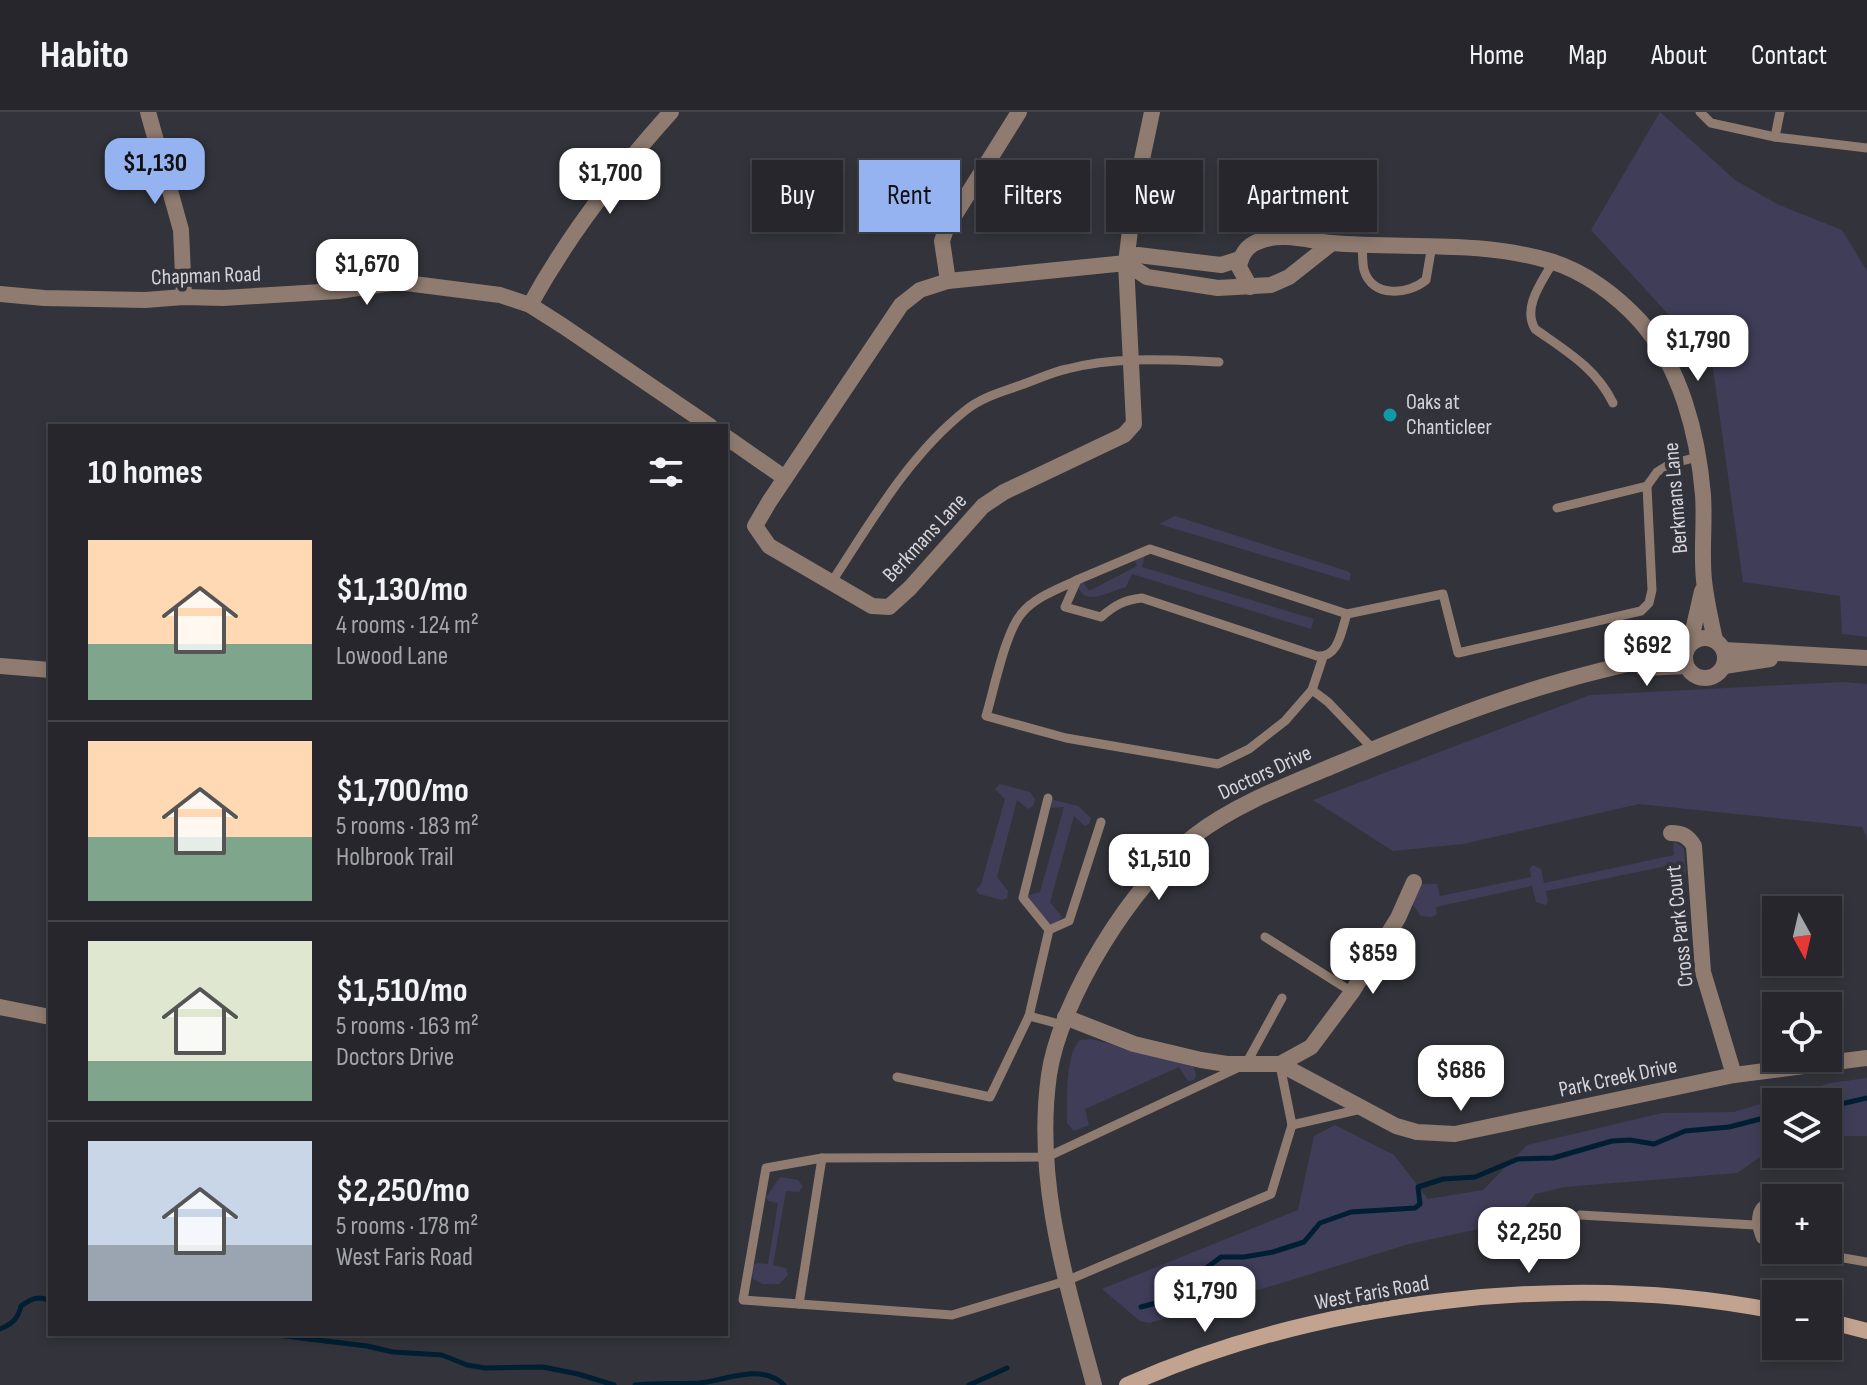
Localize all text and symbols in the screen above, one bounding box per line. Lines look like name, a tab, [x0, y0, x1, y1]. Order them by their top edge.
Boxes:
text: Habito	[40, 33, 129, 78]
text: Home	[1469, 39, 1524, 72]
text: Map	[1568, 39, 1607, 72]
text: About	[1651, 39, 1707, 72]
text: Contact	[1751, 39, 1827, 72]
pin: $1,130	[90, 138, 220, 206]
text: $1,130	[123, 148, 187, 179]
pin: $1,700	[545, 148, 675, 216]
text: $1,700	[577, 158, 643, 189]
chip: Buy	[752, 160, 843, 232]
chip: Rent	[859, 160, 960, 232]
chip: Filters	[976, 160, 1090, 232]
chip: New	[1106, 160, 1203, 232]
chip: Apartment	[1219, 160, 1377, 232]
pin: $1,670	[302, 239, 432, 307]
text: $1,670	[334, 249, 400, 280]
street label: Chapman Road	[151, 261, 261, 291]
pin: $1,790	[1633, 315, 1763, 383]
text: $1,790	[1665, 325, 1731, 356]
place label: Oaks at Chanticleer	[1406, 389, 1492, 441]
marker: Oaks at Chanticleer	[1381, 406, 1399, 424]
street label: Berkmans Lane	[1658, 441, 1694, 555]
icon: filters	[644, 450, 688, 494]
text: 10 homes	[88, 452, 203, 493]
street label: Berkmans Lane	[877, 488, 973, 588]
text: $1,130/mo	[336, 569, 468, 610]
icon: home	[152, 572, 248, 668]
text: 4 rooms · 124 m²	[336, 610, 479, 641]
pin: $692	[1600, 620, 1694, 688]
text: $692	[1622, 630, 1672, 661]
text: Lowood Lane	[336, 641, 448, 672]
street label: Doctors Drive	[1214, 740, 1316, 806]
text: $1,700/mo	[336, 770, 469, 811]
icon: home	[152, 773, 248, 869]
text: 5 rooms · 183 m²	[336, 811, 479, 842]
pin: $1,510	[1094, 834, 1224, 902]
text: Holbrook Trail	[336, 842, 454, 873]
text: $1,510	[1127, 844, 1191, 875]
street label: Cross Park Court	[1660, 863, 1700, 988]
north arrow	[1762, 896, 1842, 976]
map controls	[1762, 896, 1842, 1360]
pin: $859	[1326, 928, 1420, 996]
text: $859	[1348, 938, 1398, 969]
text: $1,510/mo	[336, 970, 468, 1011]
icon: home	[152, 973, 248, 1069]
button: locate	[1762, 992, 1842, 1072]
text: 5 rooms · 163 m²	[336, 1011, 479, 1042]
text: Doctors Drive	[336, 1042, 454, 1073]
pin: $686	[1414, 1045, 1508, 1113]
street label: Park Creek Drive	[1556, 1052, 1680, 1104]
text: $686	[1436, 1055, 1486, 1086]
button: layers	[1762, 1088, 1842, 1168]
text: $2,250/mo	[336, 1170, 470, 1211]
icon: home	[152, 1173, 248, 1269]
button: +	[1762, 1184, 1842, 1264]
pin: $2,250	[1464, 1207, 1594, 1275]
text: 5 rooms · 178 m²	[336, 1211, 478, 1242]
text: $2,250	[1496, 1217, 1562, 1248]
text: West Faris Road	[336, 1242, 473, 1273]
pin: $1,790	[1140, 1266, 1270, 1334]
street label: West Faris Road	[1313, 1270, 1431, 1316]
text: $1,790	[1172, 1276, 1238, 1307]
button: −	[1762, 1280, 1842, 1360]

